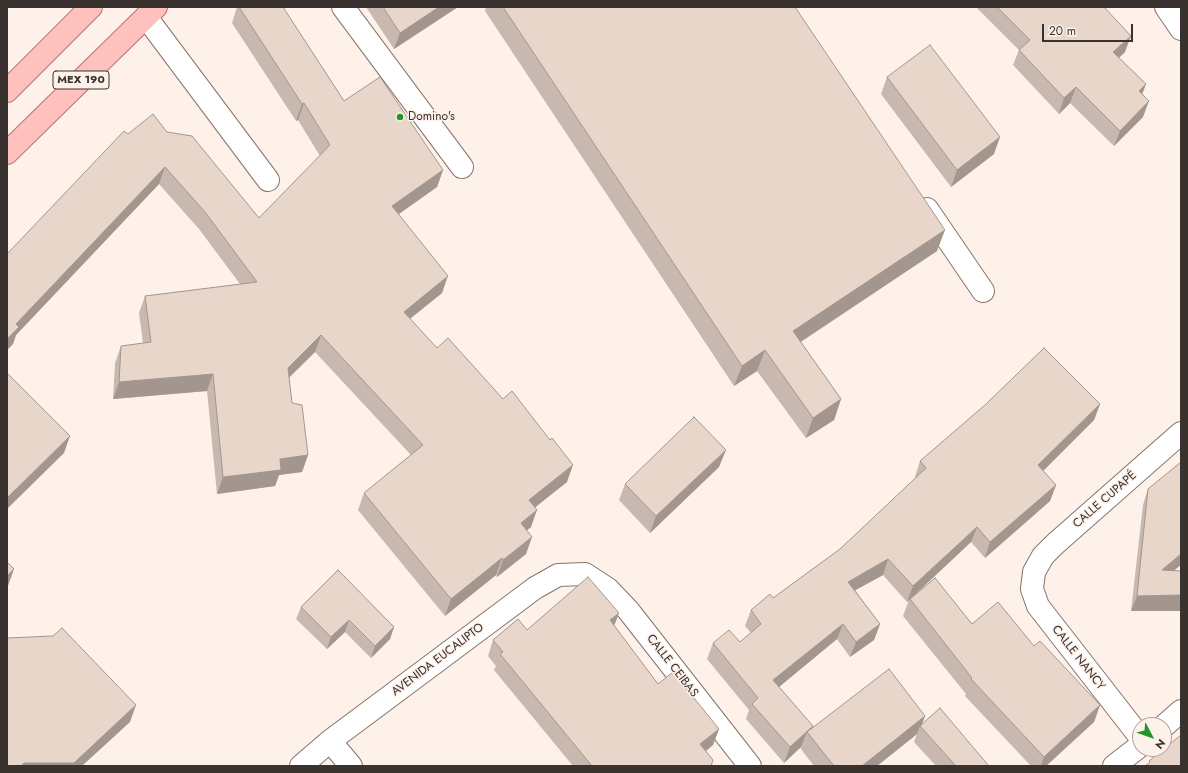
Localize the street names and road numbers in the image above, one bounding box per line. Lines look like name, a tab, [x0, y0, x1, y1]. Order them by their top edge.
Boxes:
road number: MEX 190	[53, 71, 109, 89]
street label: CALLE CUPAPÉ	[1070, 468, 1140, 532]
street label: AVENIDA EUCALIPTO	[389, 621, 487, 699]
street label: CALLE NANCY	[1048, 623, 1108, 693]
street label: CALLE CEIBAS	[643, 632, 701, 700]

